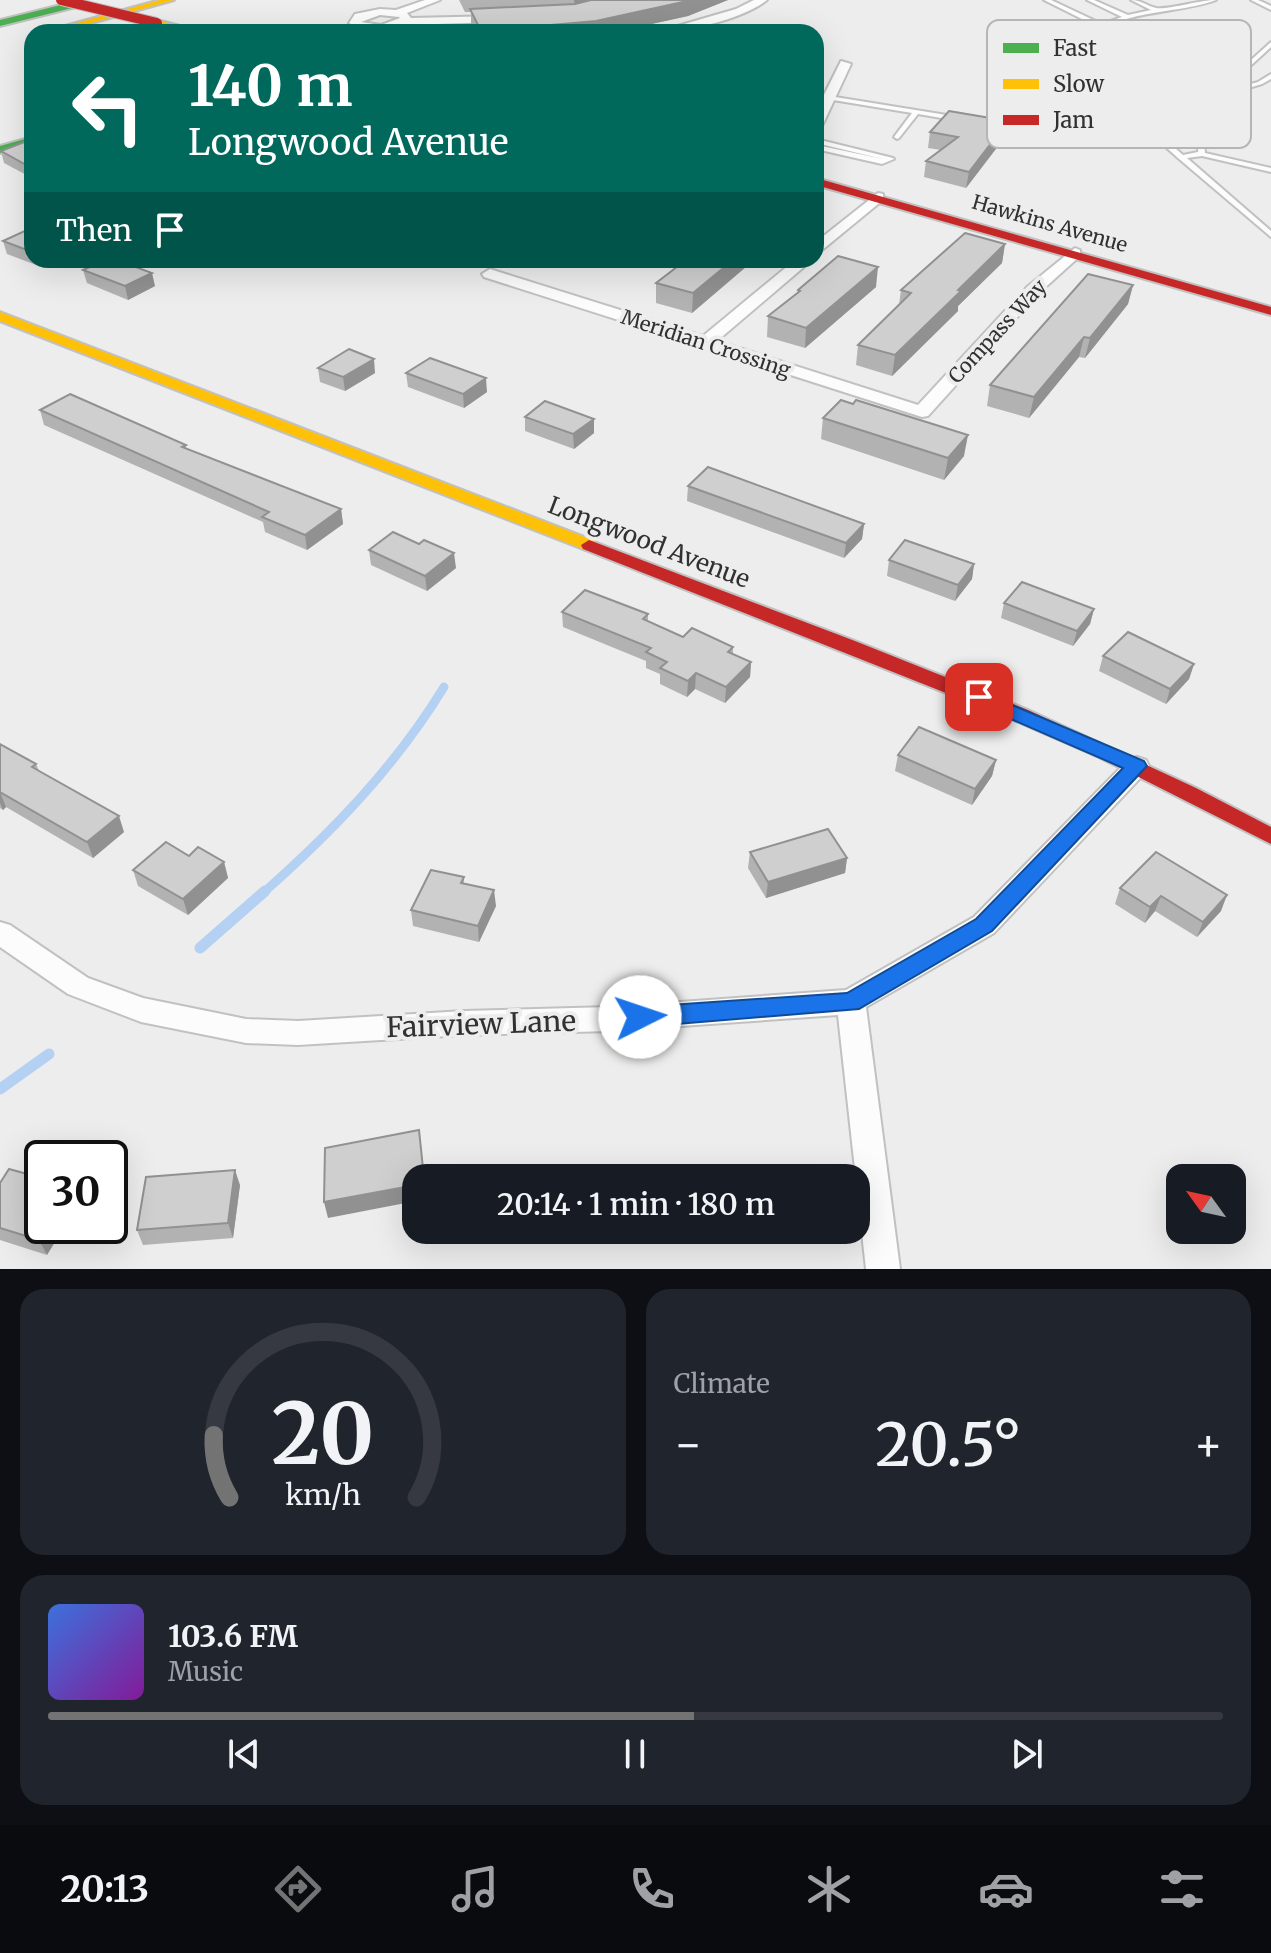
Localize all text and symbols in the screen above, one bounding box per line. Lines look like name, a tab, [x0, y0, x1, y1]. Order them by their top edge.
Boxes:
legend	[987, 20, 1251, 148]
text: Fast	[1053, 34, 1097, 62]
text: 140 m	[188, 51, 353, 121]
icon: left	[56, 56, 160, 160]
text: Slow	[1053, 70, 1104, 98]
text: Jam	[1052, 106, 1094, 134]
text: Longwood Avenue	[188, 120, 509, 165]
street label: Hawkins Avenue	[969, 189, 1131, 257]
icon: arrive	[148, 208, 192, 252]
text: Then	[56, 211, 132, 249]
street label: Compass Way	[943, 274, 1052, 388]
street label: Meridian Crossing	[618, 304, 794, 382]
street label: Longwood Avenue	[544, 489, 754, 595]
pin	[945, 663, 1013, 731]
icon: arrive	[957, 675, 1001, 719]
position arrow	[598, 975, 682, 1059]
street label: Fairview Lane	[385, 1003, 577, 1045]
speed limit sign: 30	[24, 1140, 128, 1244]
north arrow	[1166, 1164, 1246, 1244]
map controls	[1166, 1164, 1246, 1244]
text: 20:14 · 1 min · 180 m	[497, 1185, 775, 1223]
text: Climate	[674, 1367, 770, 1400]
text: 20	[271, 1382, 374, 1487]
text: 20.5°	[875, 1407, 1021, 1482]
text: −	[674, 1417, 703, 1472]
text: +	[1194, 1417, 1223, 1472]
text: km/h	[285, 1477, 361, 1513]
text: 103.6 FM	[168, 1617, 298, 1655]
text: Music	[168, 1655, 243, 1688]
icon: previous	[222, 1732, 266, 1776]
icon: pause	[613, 1732, 657, 1776]
icon: next	[1005, 1732, 1049, 1776]
icon: directions	[270, 1861, 326, 1917]
icon: music	[447, 1861, 503, 1917]
icon: phone	[624, 1861, 680, 1917]
icon: climate	[801, 1861, 857, 1917]
icon: car	[978, 1861, 1034, 1917]
icon: filters	[1154, 1861, 1210, 1917]
text: 20:13	[60, 1867, 149, 1912]

